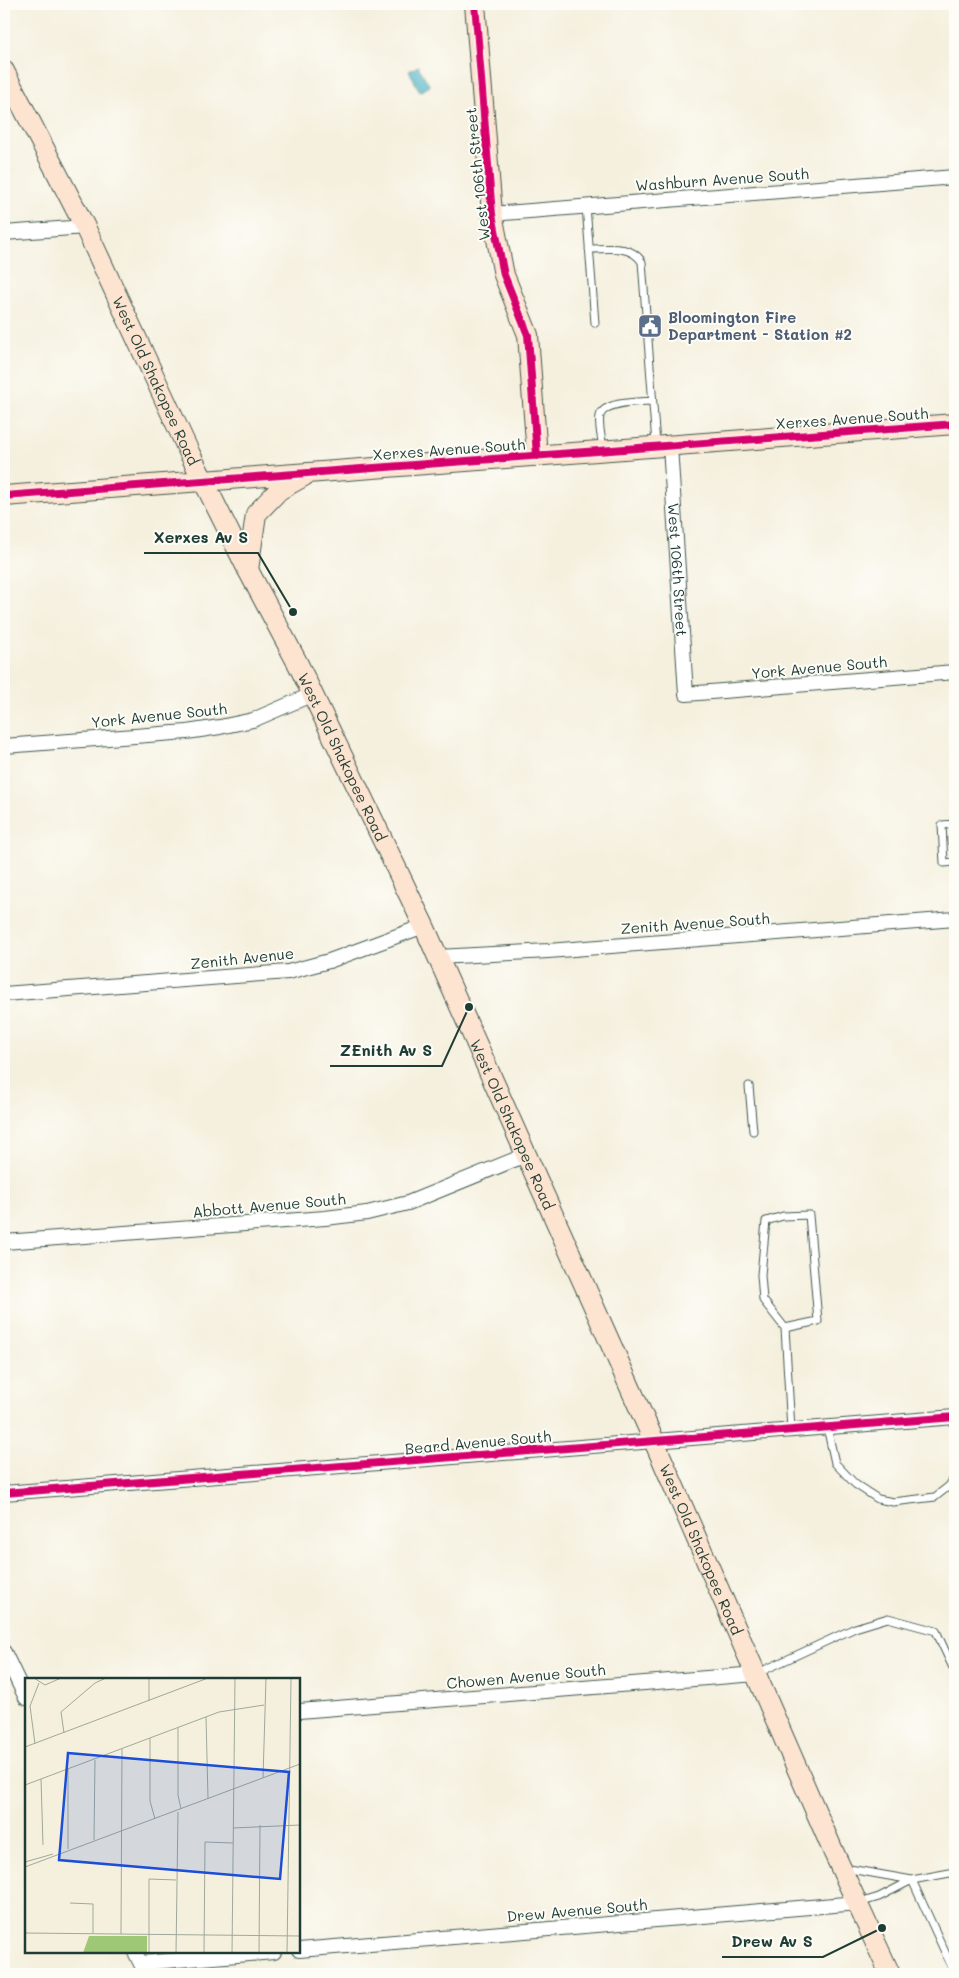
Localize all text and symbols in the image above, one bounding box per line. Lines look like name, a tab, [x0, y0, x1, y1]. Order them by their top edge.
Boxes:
street label: West 106th Street	[460, 106, 494, 242]
street label: Washburn Avenue South	[635, 163, 809, 195]
street label: West Old Shakopee Road	[108, 293, 204, 469]
place label: Bloomington Fire Department - Station #2	[668, 307, 852, 344]
public building icon: Bloomington Fire Department - Station #2	[637, 313, 663, 339]
street label: Xerxes Avenue South	[775, 403, 929, 433]
street label: Xerxes Avenue South	[372, 434, 526, 464]
street label: West 106th Street	[664, 502, 692, 637]
callout: Xerxes Av S	[144, 522, 258, 553]
text: Xerxes Av S	[154, 526, 248, 547]
street label: York Avenue South	[750, 651, 888, 683]
street label: West Old Shakopee Road	[294, 669, 392, 844]
street label: York Avenue South	[90, 698, 228, 732]
street label: Zenith Avenue South	[620, 908, 770, 938]
street label: Zenith Avenue	[189, 943, 295, 973]
callout: ZEnith Av S	[330, 1035, 442, 1066]
street label: West Old Shakopee Road	[466, 1036, 559, 1213]
text: ZEnith Av S	[340, 1039, 432, 1060]
street label: Abbott Avenue South	[192, 1188, 346, 1222]
street label: Beard Avenue South	[404, 1426, 552, 1458]
street label: West Old Shakopee Road	[655, 1461, 747, 1638]
street label: Chowen Avenue South	[446, 1659, 606, 1693]
inset map	[25, 1678, 300, 1953]
street label: Drew Avenue South	[506, 1894, 648, 1926]
callout: Drew Av S	[722, 1926, 823, 1957]
text: Drew Av S	[731, 1930, 813, 1951]

